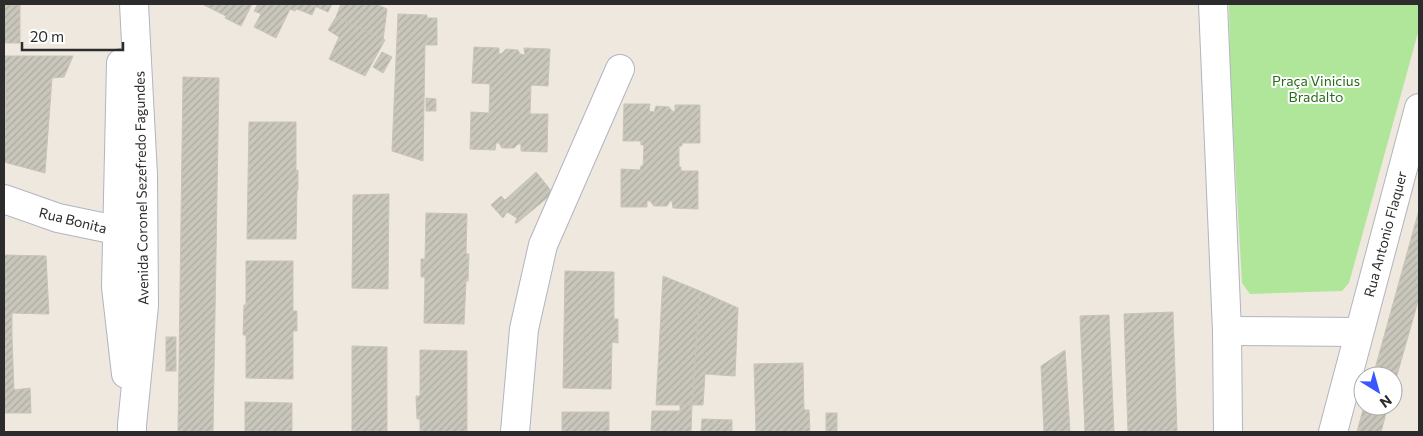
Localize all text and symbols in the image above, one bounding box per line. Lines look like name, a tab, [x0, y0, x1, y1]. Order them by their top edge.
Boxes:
scale bar	[22, 20, 124, 52]
text: 20 m	[30, 27, 64, 45]
street label: Avenida Coronel Sezefredo Fagundes	[130, 71, 152, 305]
park label: Praça Vinicius Bradalto	[1272, 72, 1360, 105]
street label: Rua Antonio Flaquer	[1360, 169, 1410, 299]
street label: Rua Bonita	[37, 203, 109, 237]
north arrow	[1353, 366, 1403, 416]
text: N	[1377, 392, 1395, 412]

